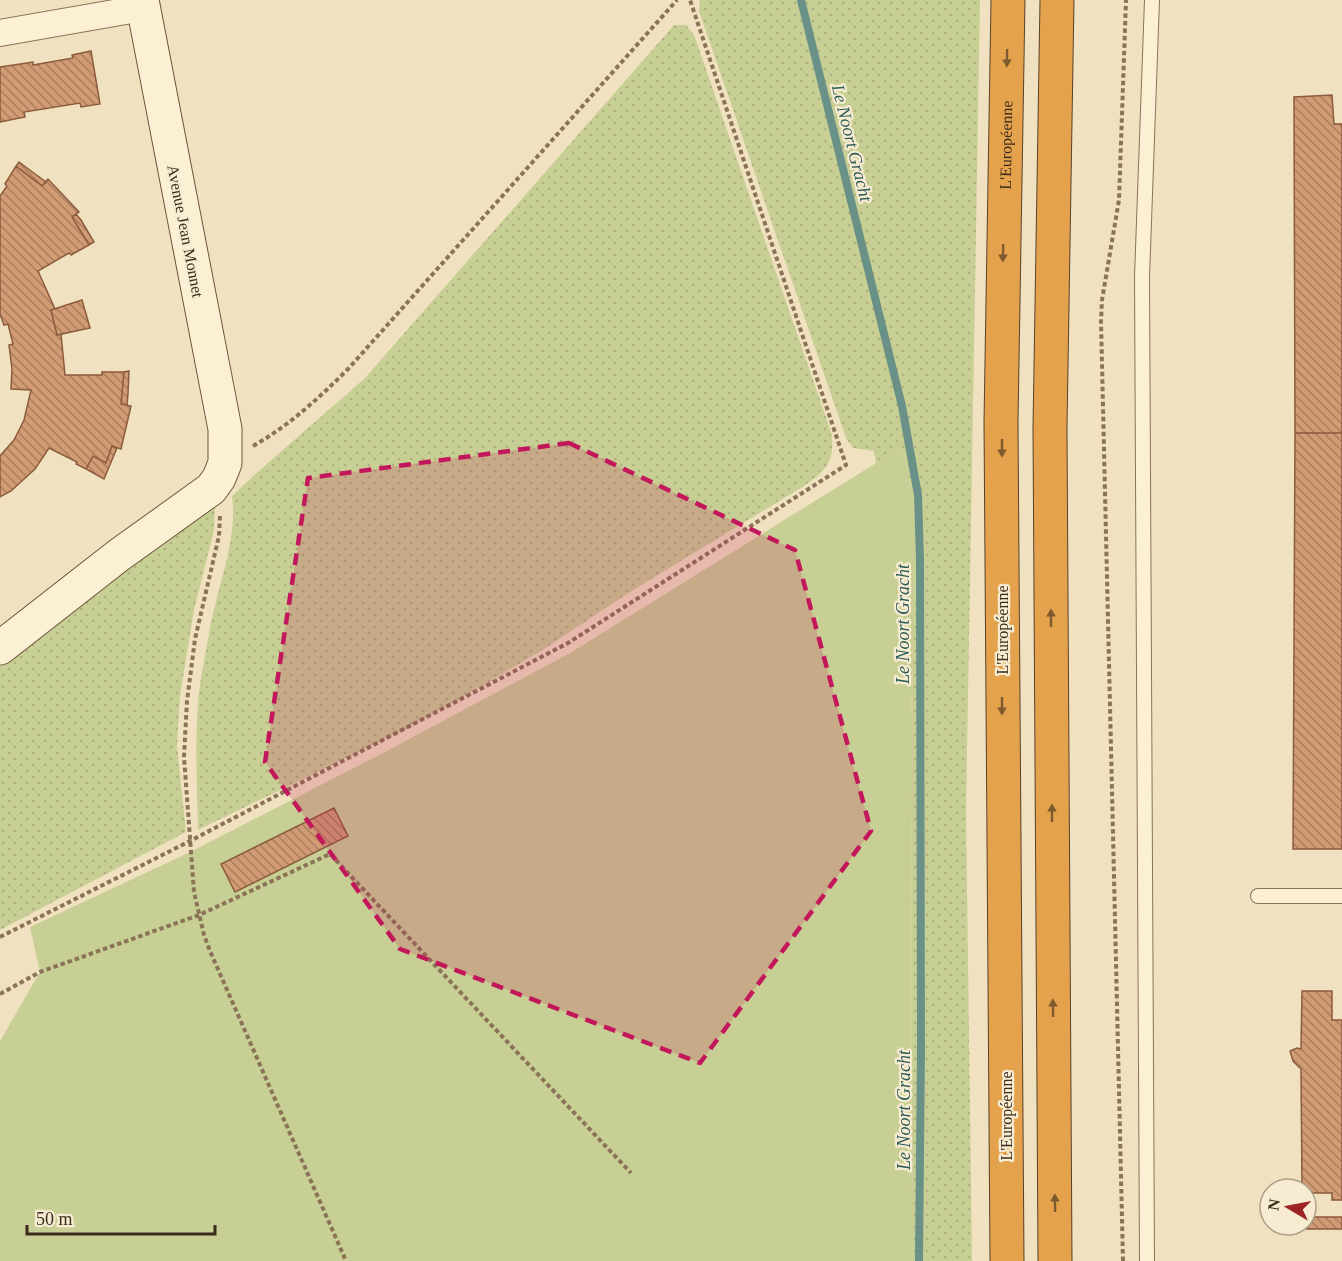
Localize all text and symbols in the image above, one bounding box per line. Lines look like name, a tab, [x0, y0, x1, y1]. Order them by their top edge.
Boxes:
one-way arrow	[1002, 49, 1012, 68]
water label: Le Noort Gracht	[828, 81, 876, 205]
street label: L'Européenne	[997, 100, 1016, 190]
street label: Avenue Jean Monnet	[164, 163, 207, 299]
one-way arrow	[998, 244, 1008, 263]
one-way arrow	[997, 439, 1007, 458]
water label: Le Noort Gracht	[893, 563, 913, 685]
street label: L'Européenne	[994, 585, 1012, 675]
one-way arrow	[1046, 608, 1056, 627]
one-way arrow	[997, 697, 1007, 716]
one-way arrow	[1047, 803, 1057, 822]
one-way arrow	[1048, 998, 1058, 1017]
water label: Le Noort Gracht	[894, 1049, 914, 1171]
street label: L'Européenne	[998, 1071, 1016, 1161]
north arrow	[1258, 1177, 1318, 1237]
one-way arrow	[1050, 1193, 1059, 1212]
text: N	[1264, 1197, 1283, 1212]
scale bar	[27, 1198, 214, 1236]
text: 50 m	[36, 1209, 73, 1229]

